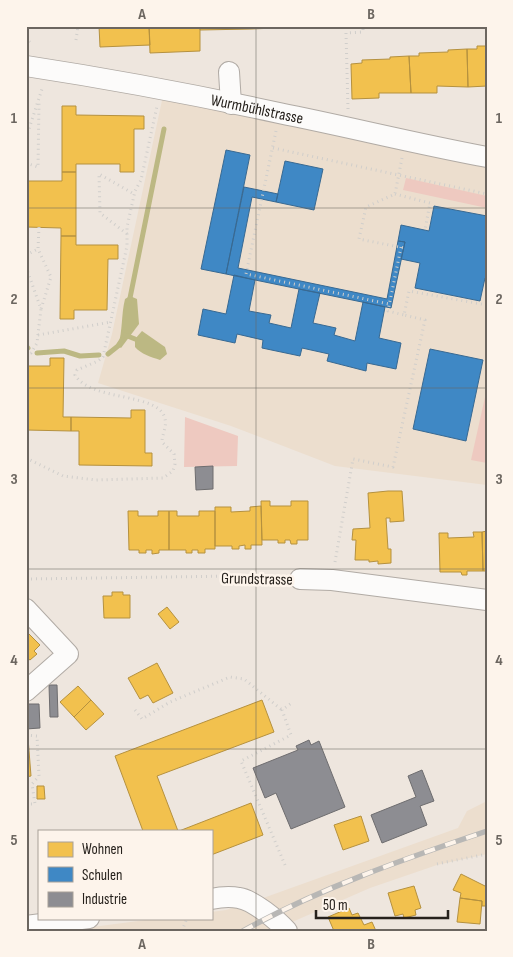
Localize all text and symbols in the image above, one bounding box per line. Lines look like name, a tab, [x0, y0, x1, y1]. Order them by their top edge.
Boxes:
text: A	[137, 5, 146, 24]
text: B	[367, 5, 375, 24]
street label: Wurmbühlstrasse	[209, 91, 305, 129]
text: 1	[11, 109, 18, 128]
text: 1	[496, 109, 503, 128]
text: 2	[10, 290, 18, 309]
text: 2	[495, 290, 503, 309]
text: 3	[10, 470, 18, 489]
text: 3	[495, 470, 503, 489]
street label: Grundstrasse	[221, 569, 293, 590]
text: 4	[10, 651, 18, 670]
text: 4	[495, 651, 503, 670]
legend	[38, 830, 212, 920]
text: 5	[10, 831, 18, 850]
text: 5	[495, 831, 503, 850]
text: Wohnen	[82, 840, 123, 859]
text: Schulen	[82, 866, 122, 885]
scale bar	[316, 887, 448, 919]
text: Industrie	[82, 890, 127, 909]
text: 50 m	[323, 896, 348, 915]
text: A	[137, 935, 146, 954]
text: B	[367, 935, 375, 954]

